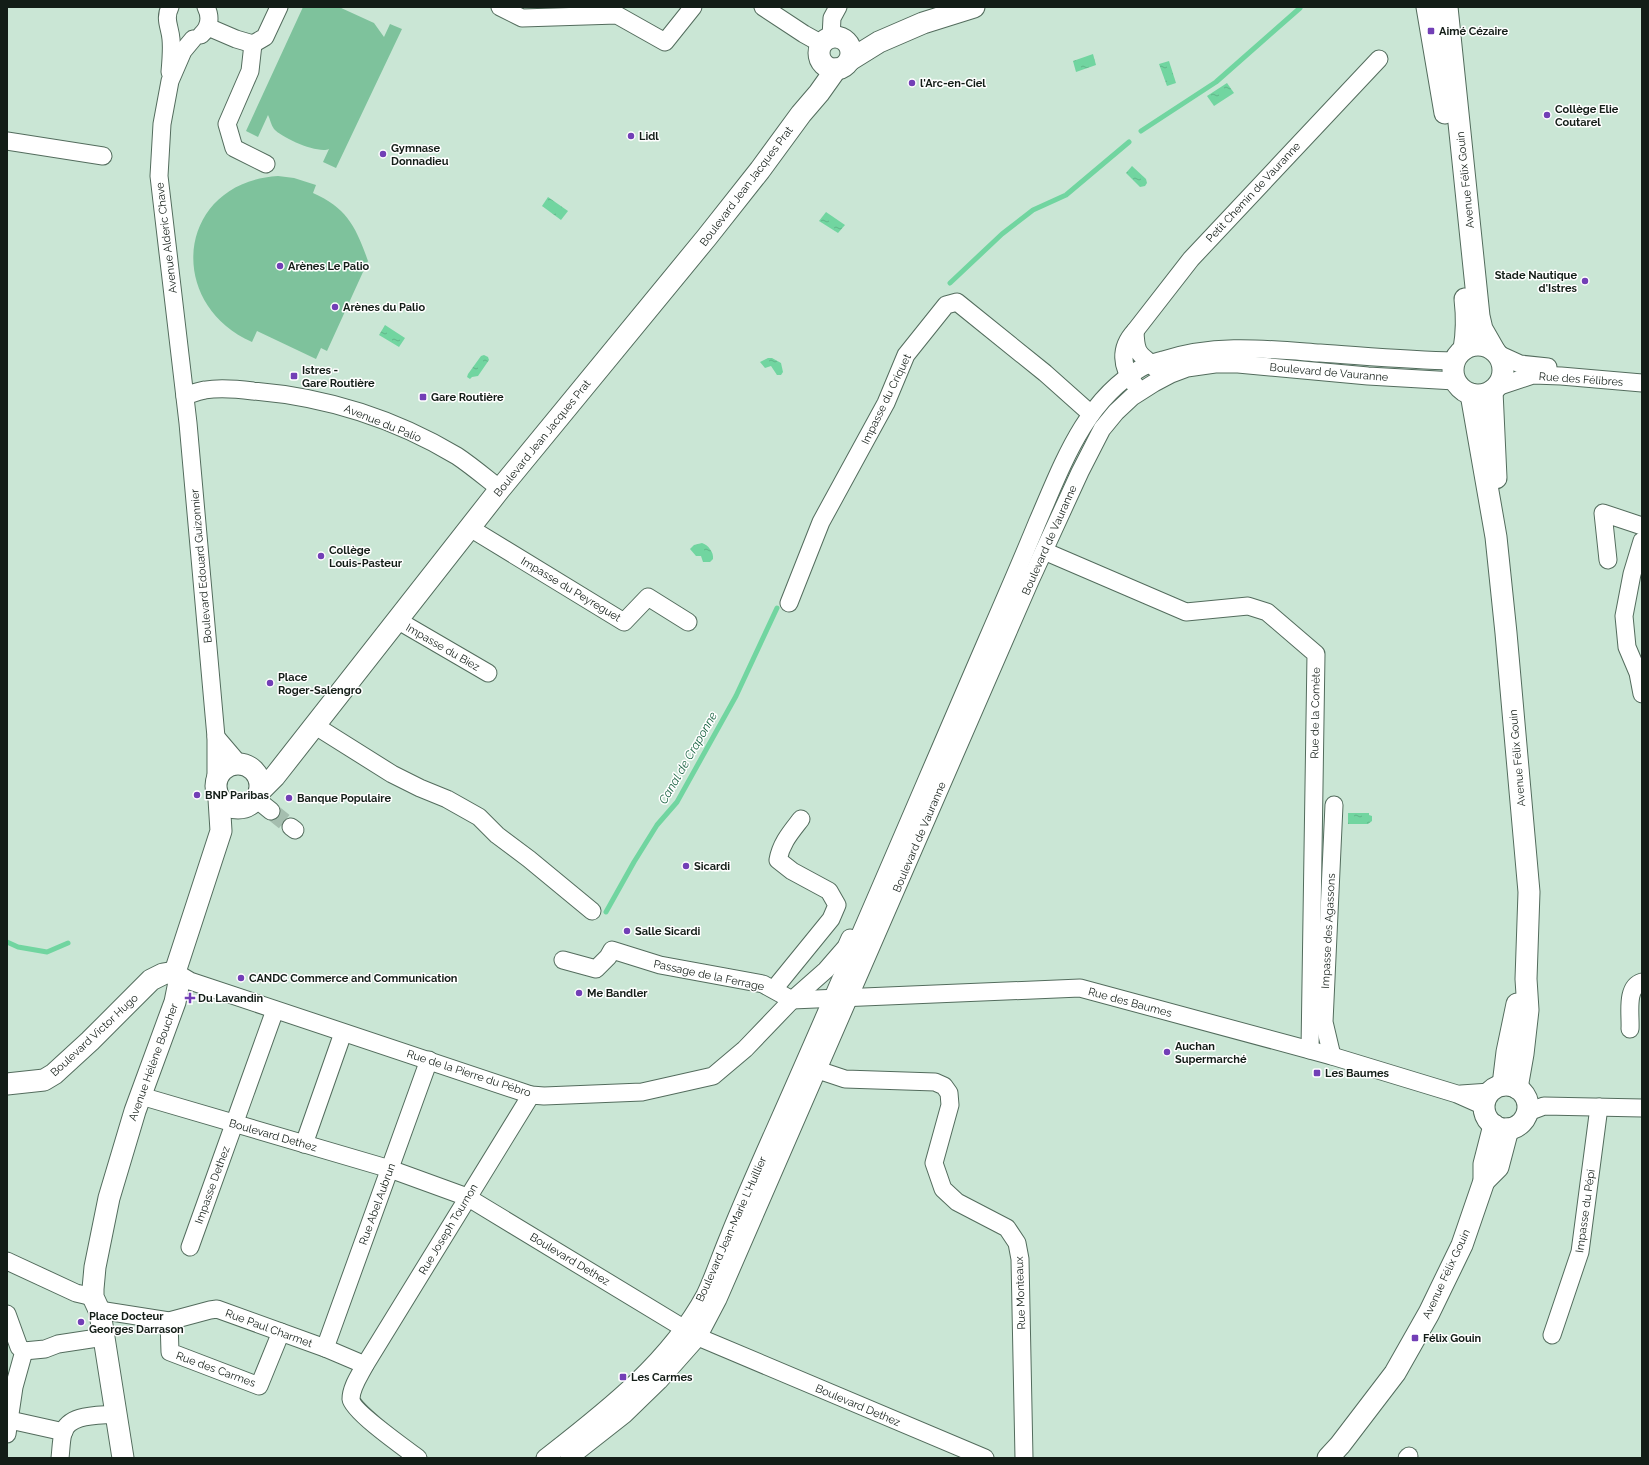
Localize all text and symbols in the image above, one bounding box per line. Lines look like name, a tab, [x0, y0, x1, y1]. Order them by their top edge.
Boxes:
place label: Aimé Cézaire	[1439, 25, 1508, 38]
marker: Aimé Cézaire	[1426, 26, 1436, 36]
place label: l'Arc-en-Ciel	[920, 77, 986, 90]
marker: l'Arc-en-Ciel	[907, 78, 917, 88]
place label: Collège Elie Coutarel	[1555, 103, 1619, 129]
marker: Collège Elie Coutarel	[1542, 110, 1552, 120]
street label: Boulevard Jean Jacques Prat	[697, 124, 796, 249]
place label: Lidl	[639, 130, 659, 143]
marker: Lidl	[626, 131, 636, 141]
street label: Avenue Félix Gouin	[1454, 131, 1477, 229]
street label: Petit Chemin de Vauranne	[1204, 139, 1304, 245]
place label: Gymnase Donnadieu	[391, 142, 449, 168]
marker: Gymnase Donnadieu	[378, 149, 388, 159]
street label: Avenue Alderic Chave	[153, 181, 180, 294]
place label: Arènes Le Palio	[288, 260, 369, 273]
marker: Arènes Le Palio	[275, 261, 285, 271]
place label: Stade Nautique d'Istres	[1495, 269, 1578, 295]
marker: Stade Nautique d'Istres	[1580, 276, 1590, 286]
place label: Arènes du Palio	[343, 301, 425, 314]
marker: Arènes du Palio	[330, 302, 340, 312]
street label: Impasse du Criquet	[859, 352, 914, 447]
street label: Boulevard de Vauranne	[1269, 361, 1389, 384]
place label: Istres - Gare Routière	[302, 364, 375, 390]
street label: Rue des Félibres	[1538, 370, 1624, 389]
marker: Istres - Gare Routière	[289, 371, 299, 381]
street label: Boulevard Jean Jacques Prat	[491, 377, 594, 499]
place label: Gare Routière	[431, 391, 504, 404]
marker: Gare Routière	[418, 392, 428, 402]
street label: Avenue du Palio	[342, 402, 424, 445]
street label: Boulevard de Vauranne	[1019, 483, 1080, 597]
street label: Boulevard Edouard Guizonnier	[188, 488, 215, 644]
place label: Collège Louis-Pasteur	[329, 544, 403, 570]
marker: Collège Louis-Pasteur	[316, 551, 326, 561]
street label: Impasse du Peyreguet	[518, 554, 623, 625]
street label: Impasse du Biez	[403, 621, 483, 674]
street label: Rue de la Comète	[1308, 667, 1323, 759]
place label: Place Roger-Salengro	[278, 671, 362, 697]
marker: Place Roger-Salengro	[265, 678, 275, 688]
water label: Canal de Craponne	[656, 709, 720, 807]
street label: Avenue Félix Gouin	[1507, 709, 1528, 807]
street label: Boulevard de Vauranne	[890, 779, 949, 895]
place label: BNP Paribas	[205, 789, 270, 802]
marker: BNP Paribas	[192, 790, 202, 800]
place label: Banque Populaire	[297, 792, 391, 805]
marker: Banque Populaire	[284, 793, 294, 803]
place label: Sicardi	[694, 860, 730, 873]
marker: Sicardi	[681, 861, 691, 871]
street label: Impasse des Agassons	[1319, 873, 1338, 989]
place label: Salle Sicardi	[635, 925, 701, 938]
marker: Salle Sicardi	[622, 926, 632, 936]
street label: Passage de la Ferrage	[652, 957, 766, 994]
place label: CANDC Commerce and Communication	[249, 972, 458, 985]
marker: CANDC Commerce and Communication	[236, 973, 246, 983]
street label: Rue des Baumes	[1087, 985, 1173, 1020]
place label: Me Bandler	[587, 987, 648, 1000]
marker: Me Bandler	[574, 988, 584, 998]
street label: Boulevard Victor Hugo	[48, 991, 141, 1079]
place label: Du Lavandin	[198, 992, 264, 1005]
marker: Du Lavandin	[185, 993, 195, 1003]
street label: Avenue Hélène Boucher	[126, 1001, 181, 1123]
place label: Auchan Supermarché	[1175, 1040, 1247, 1066]
street label: Rue de la Pierre du Pébro	[405, 1047, 533, 1100]
marker: Auchan Supermarché	[1162, 1047, 1172, 1057]
place label: Les Baumes	[1325, 1067, 1389, 1080]
marker: Les Baumes	[1312, 1068, 1322, 1078]
street label: Boulevard Dethez	[227, 1117, 319, 1154]
street label: Impasse Dethez	[192, 1144, 233, 1226]
street label: Boulevard Jean-Marie L'Huillier	[693, 1154, 769, 1304]
street label: Rue Abel Aubrun	[357, 1162, 398, 1247]
street label: Impasse du Pépi	[1573, 1169, 1598, 1254]
street label: Rue Joseph Tournon	[416, 1182, 481, 1277]
street label: Avenue Félix Gouin	[1420, 1227, 1473, 1321]
street label: Boulevard Dethez	[527, 1230, 613, 1289]
street label: Rue Monteaux	[1013, 1256, 1028, 1330]
street label: Rue Paul Charmet	[224, 1307, 314, 1350]
place label: Place Docteur Georges Darrason	[89, 1310, 184, 1336]
marker: Place Docteur Georges Darrason	[76, 1317, 86, 1327]
place label: Félix Gouin	[1423, 1332, 1482, 1345]
marker: Félix Gouin	[1410, 1333, 1420, 1343]
street label: Rue des Carmes	[174, 1349, 257, 1390]
place label: Les Carmes	[631, 1371, 693, 1384]
marker: Les Carmes	[618, 1372, 628, 1382]
street label: Boulevard Dethez	[813, 1382, 903, 1429]

